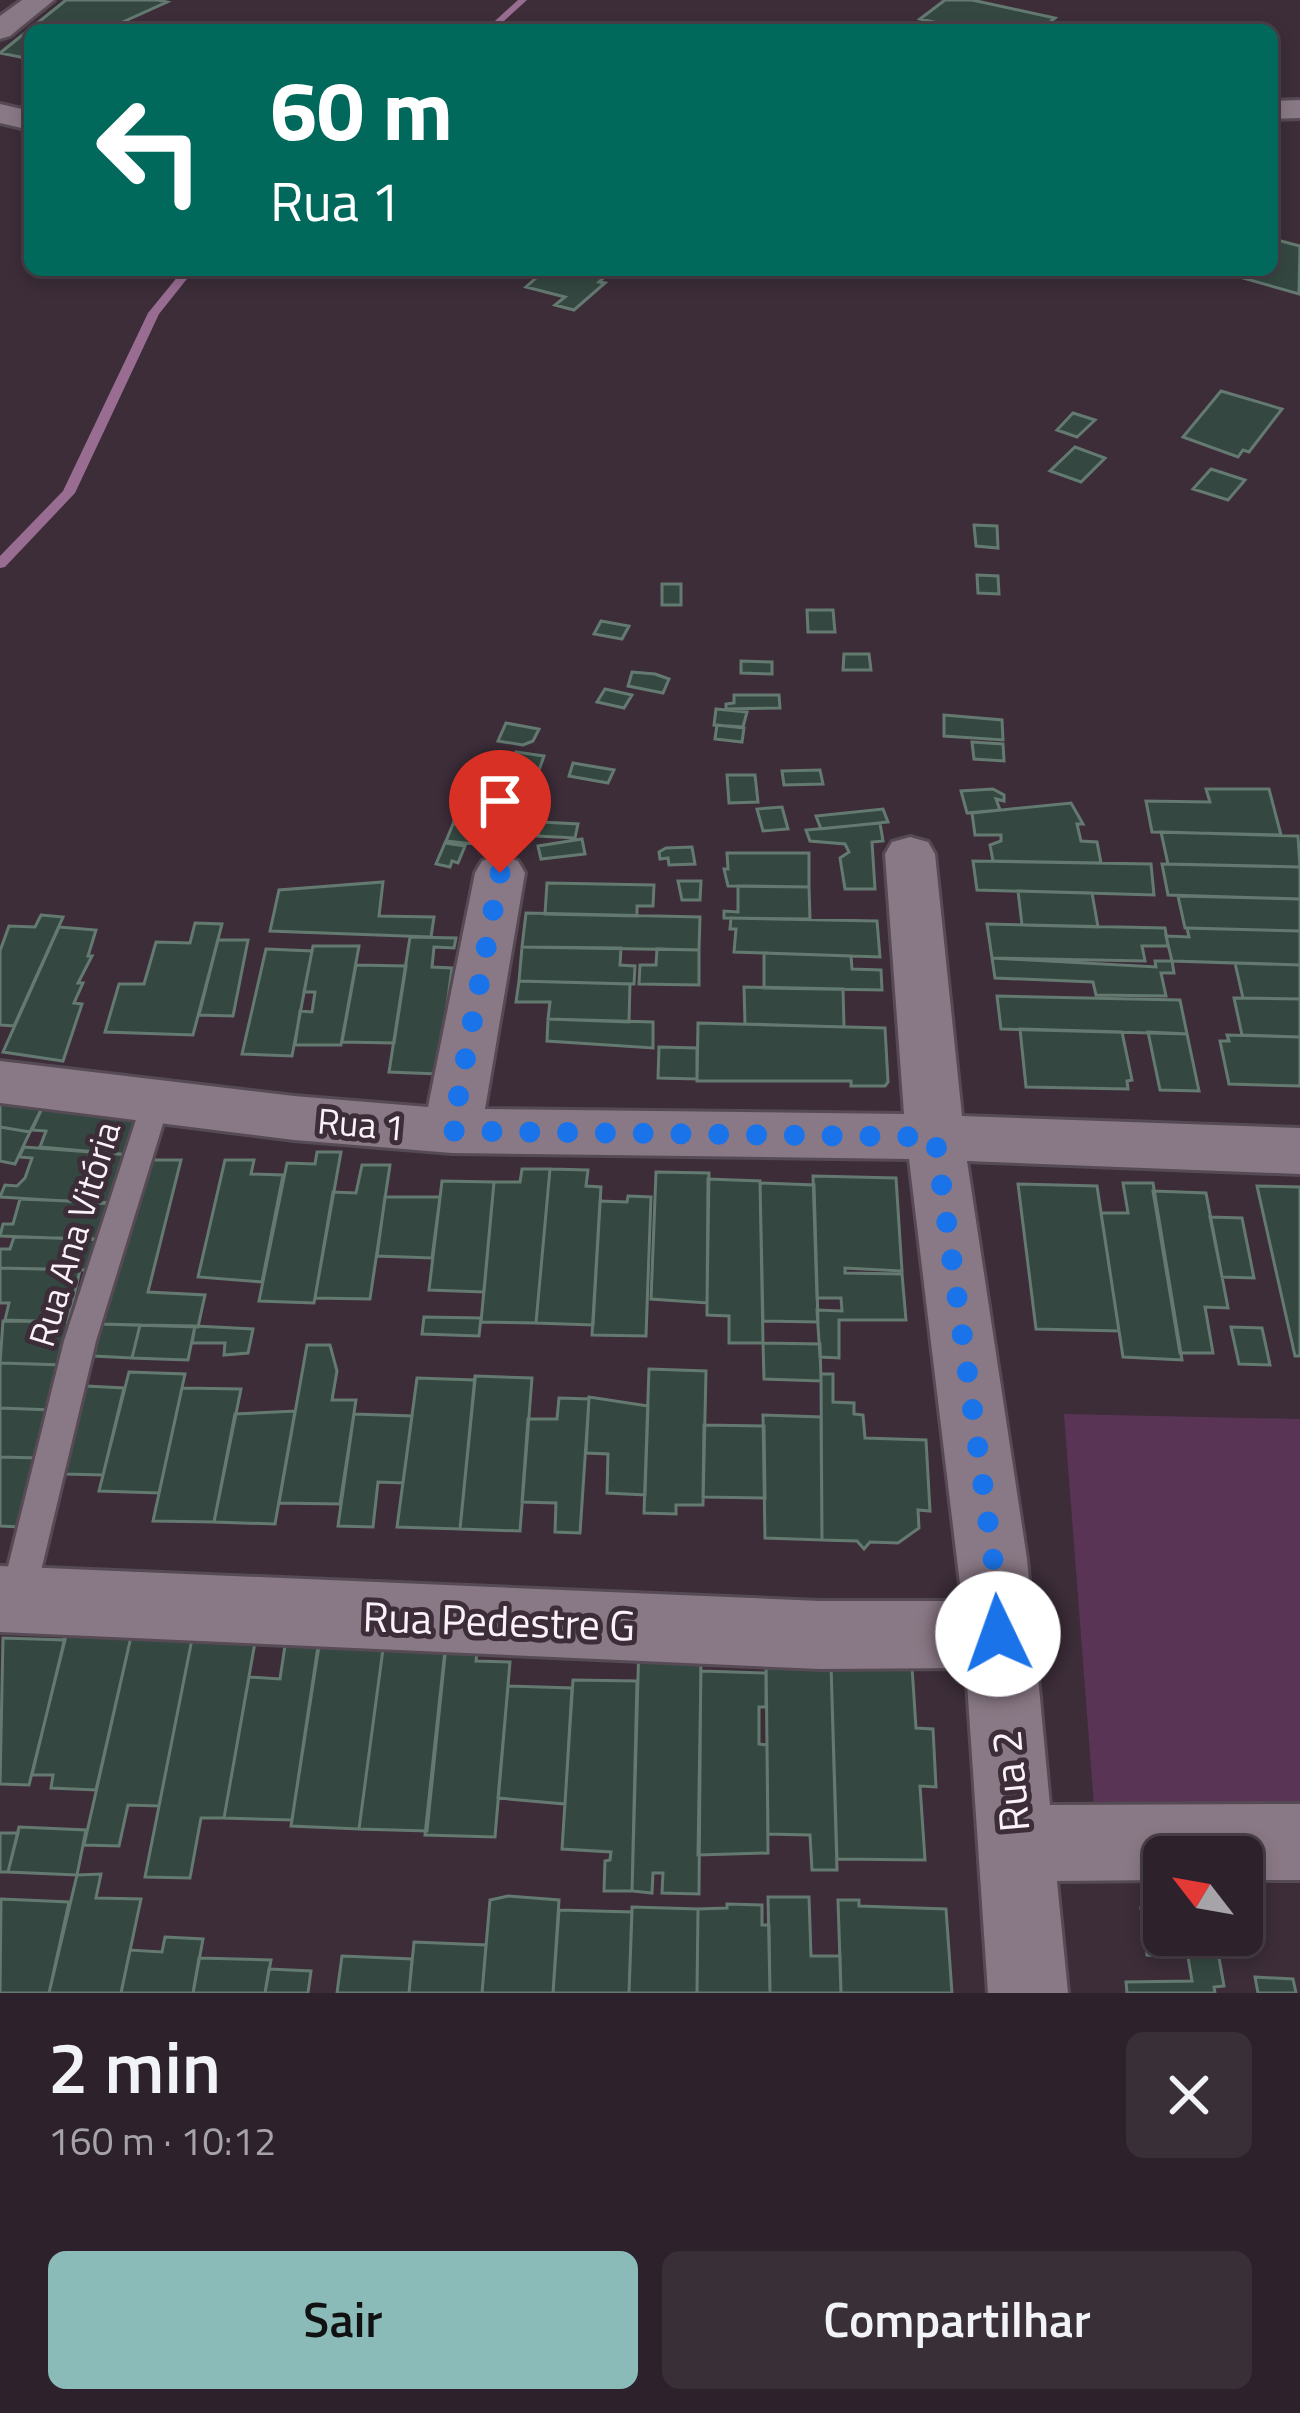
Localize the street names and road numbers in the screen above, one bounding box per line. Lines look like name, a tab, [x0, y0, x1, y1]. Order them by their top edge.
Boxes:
street label: Rua 1	[315, 1092, 407, 1155]
street label: Rua Ana Vitória	[13, 1115, 134, 1353]
street label: Rua Pedestre G	[362, 1583, 636, 1657]
street label: Rua 2	[973, 1728, 1045, 1835]

